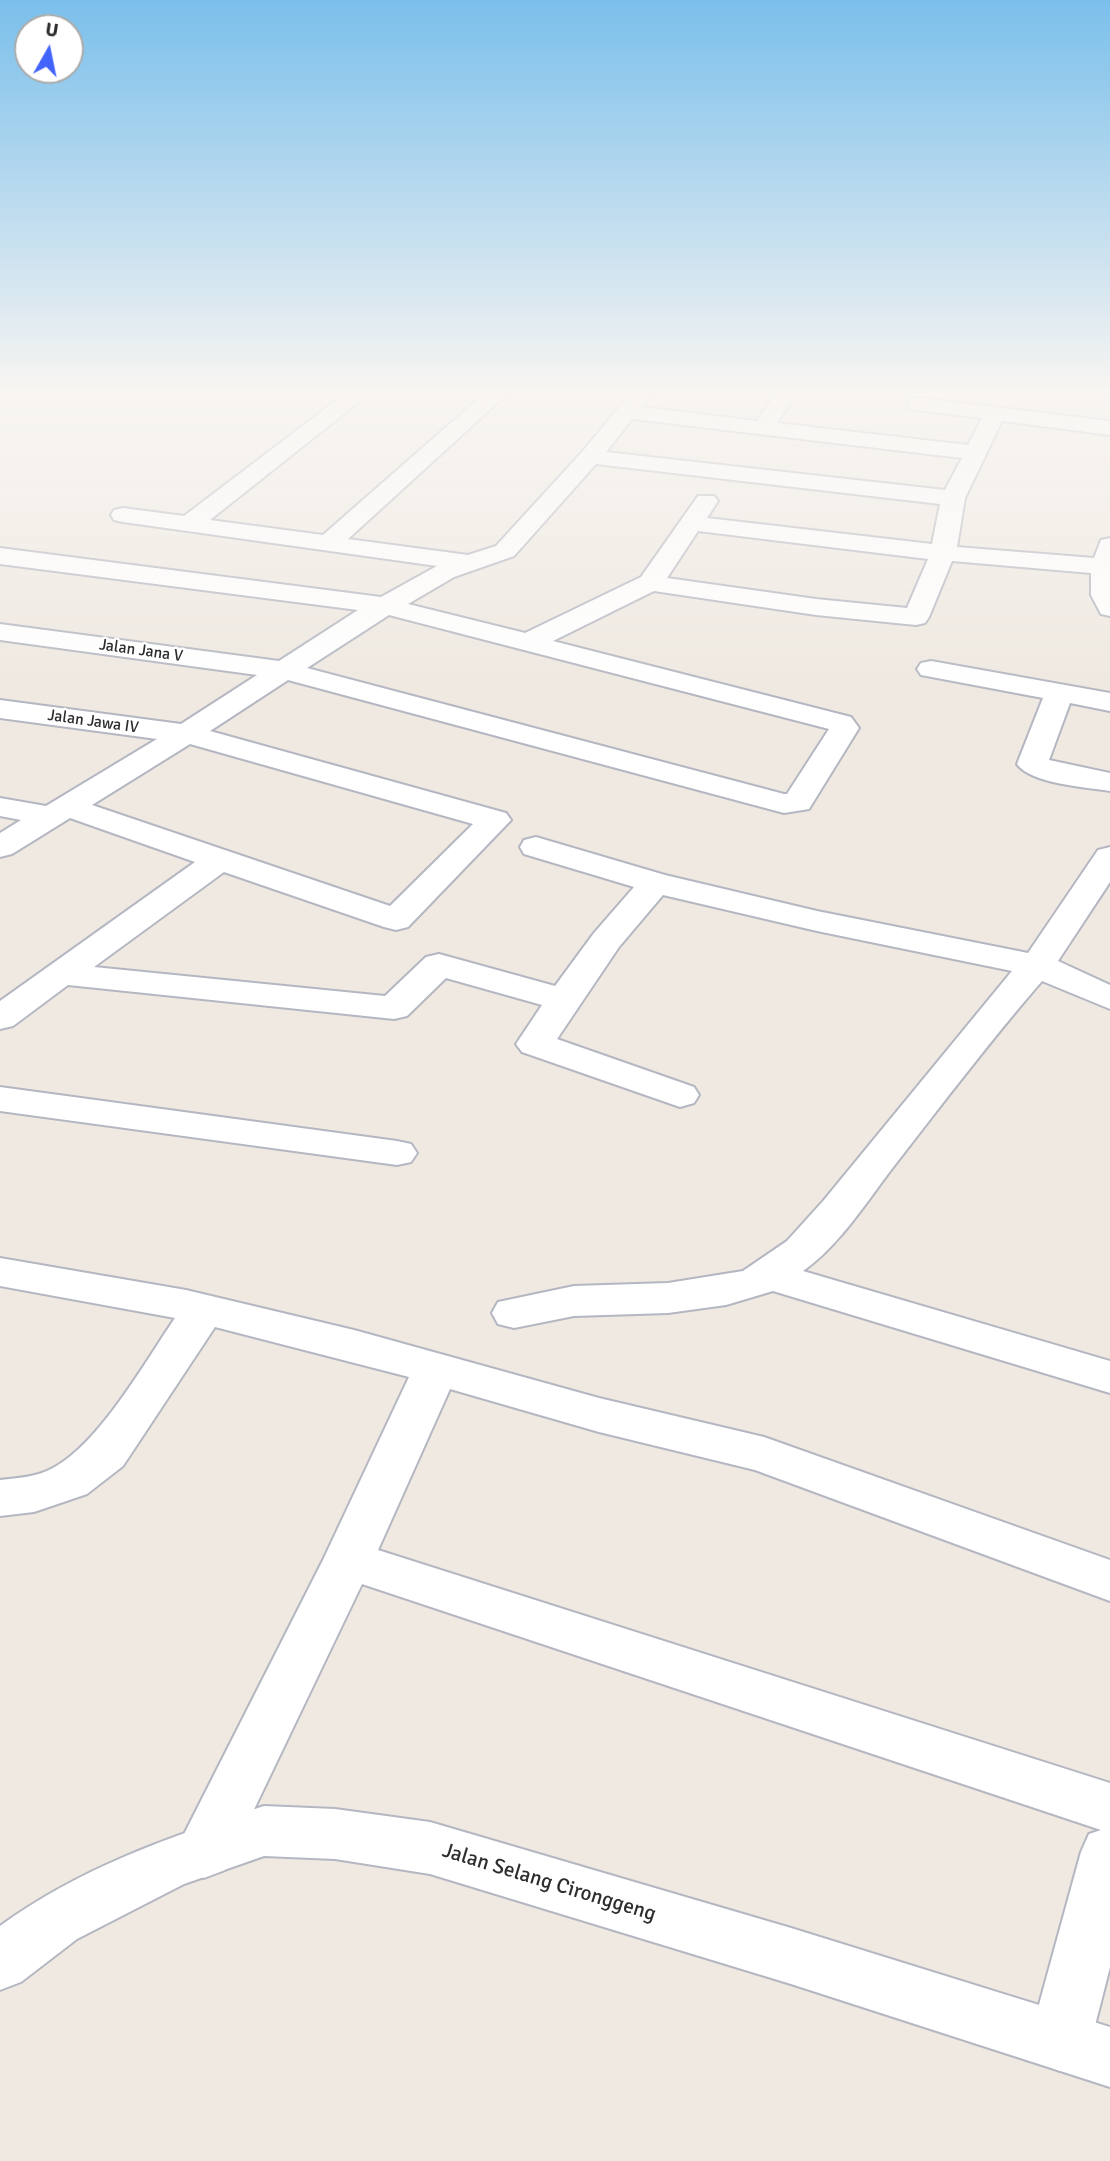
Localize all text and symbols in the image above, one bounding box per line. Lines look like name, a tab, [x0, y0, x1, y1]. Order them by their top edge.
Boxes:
north arrow	[14, 14, 84, 84]
text: U	[44, 17, 60, 43]
street label: Jalan Jana V	[98, 636, 184, 666]
street label: Jalan Jawa IV	[46, 706, 140, 738]
street label: Jalan Selang Cironggeng	[439, 1839, 659, 1927]

